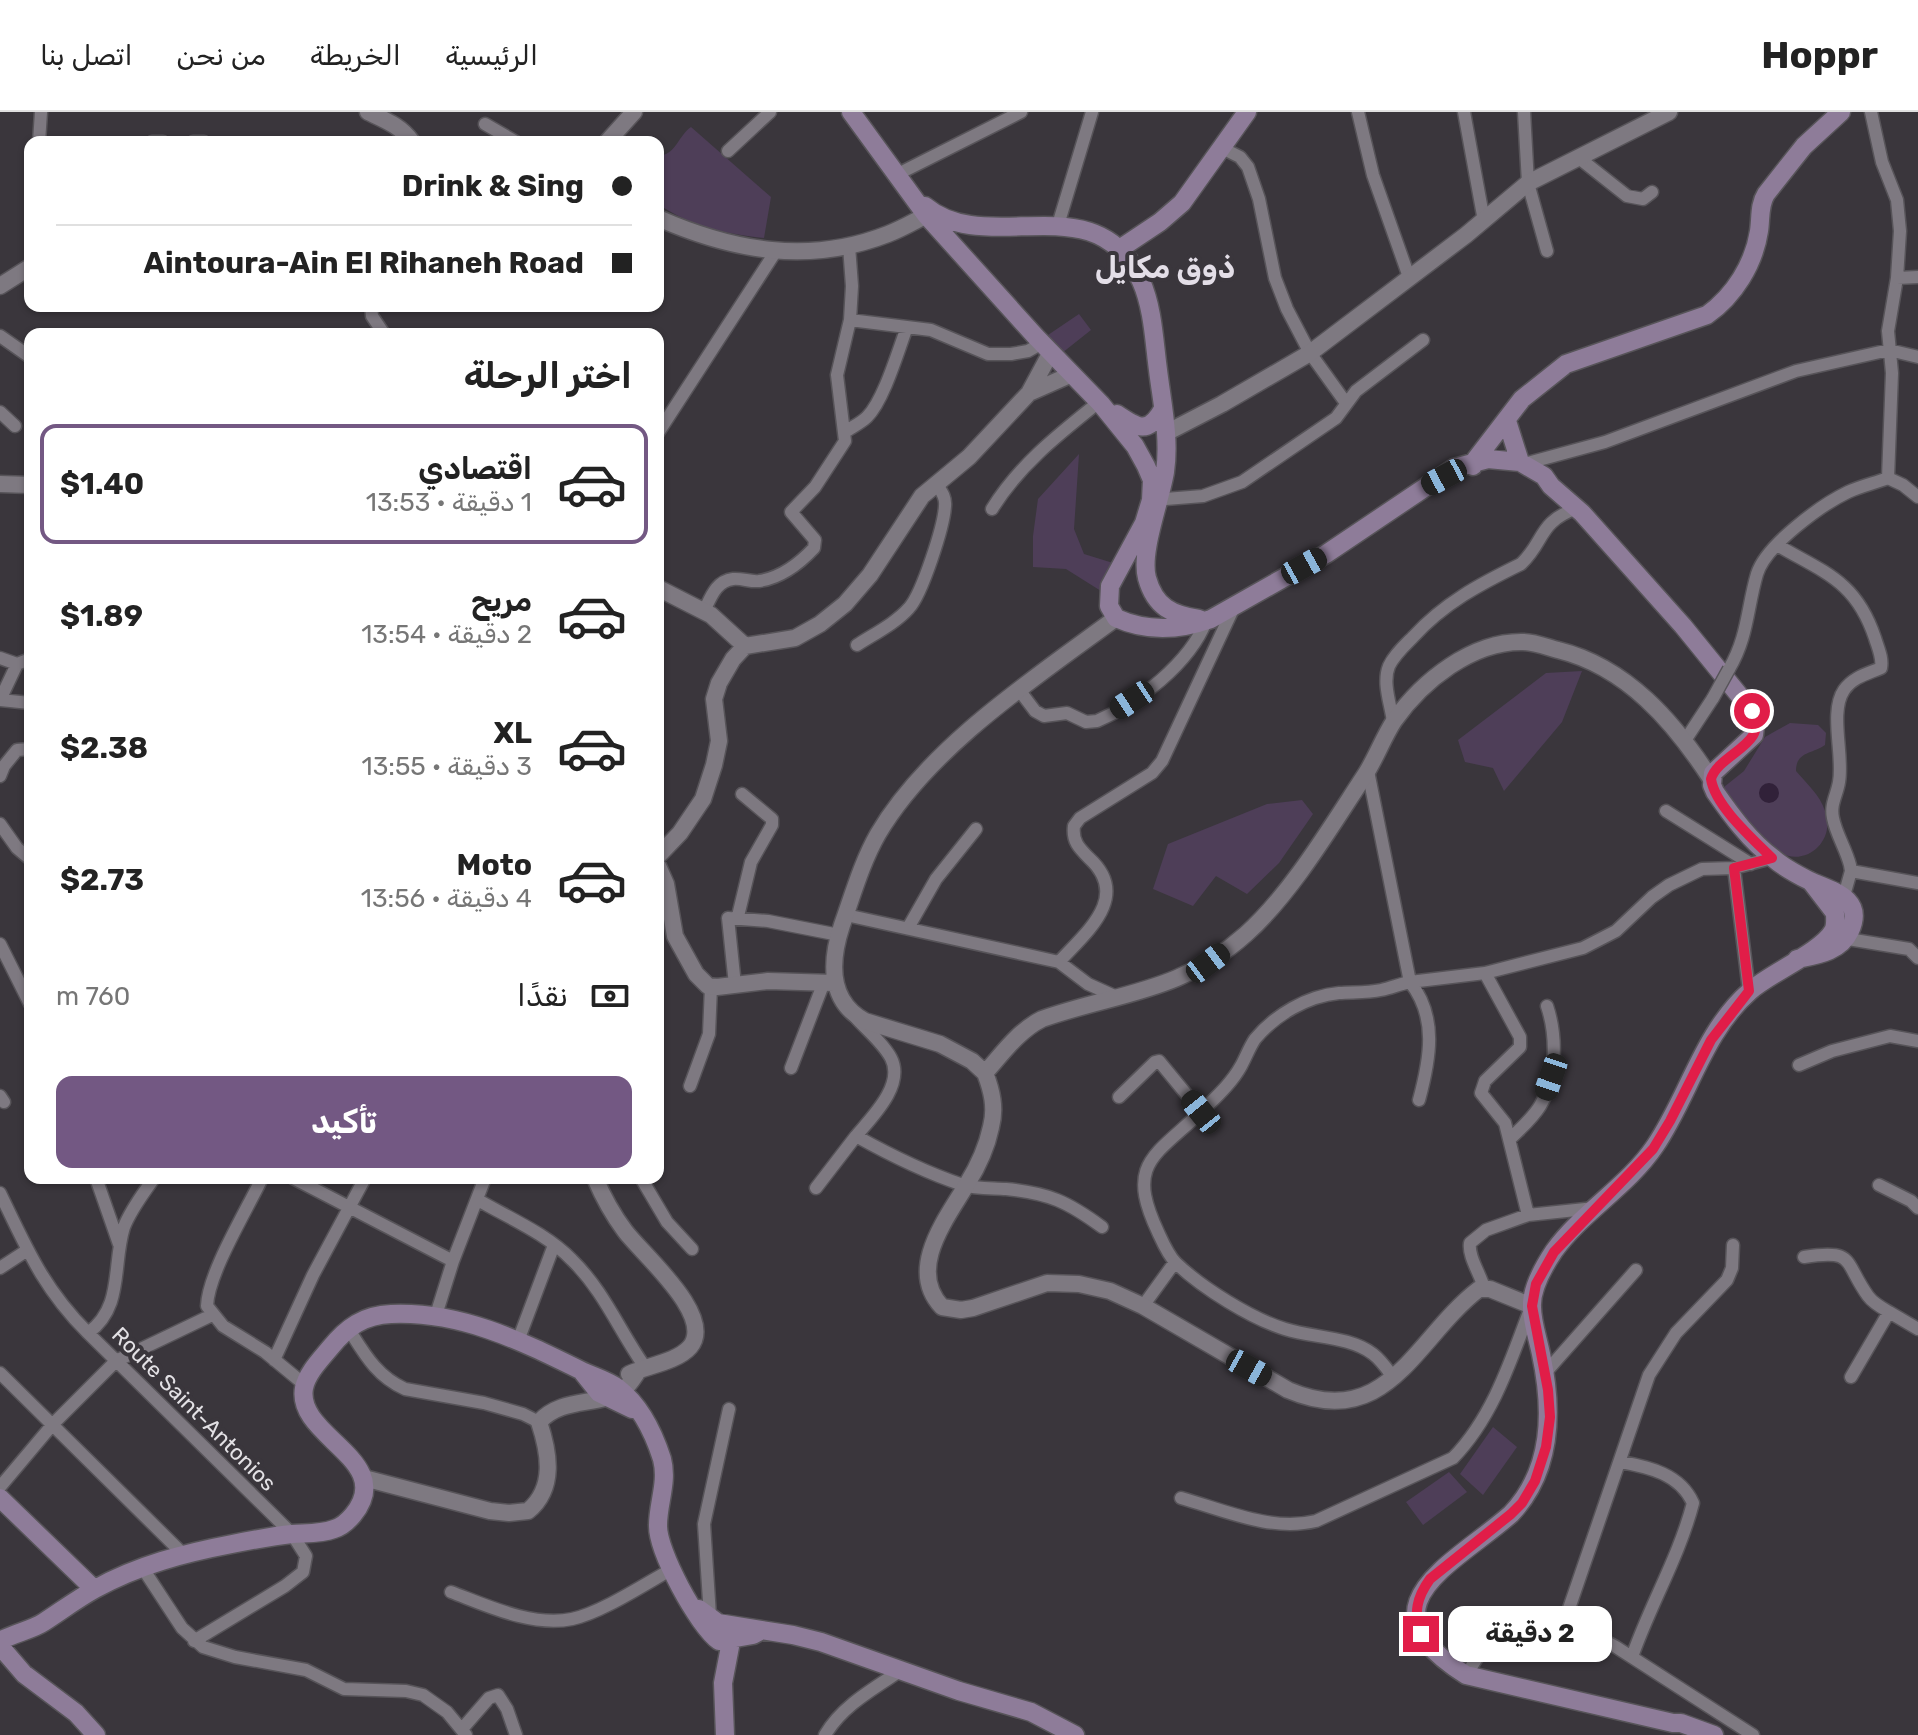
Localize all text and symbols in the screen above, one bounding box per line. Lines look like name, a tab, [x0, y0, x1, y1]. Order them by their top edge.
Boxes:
text: Hoppr	[1761, 32, 1878, 78]
text: اتصل بنا	[40, 39, 133, 72]
text: من نحن	[177, 39, 266, 72]
text: الخريطة	[310, 39, 401, 72]
text: الرئيسية	[445, 39, 538, 72]
text: Drink & Sing	[402, 168, 584, 204]
text: Aintoura-Ain El Rihaneh Road	[144, 245, 584, 281]
district label: ذوق مكايل	[1095, 250, 1235, 286]
text: اختر الرحلة	[464, 354, 632, 397]
icon: car	[556, 448, 628, 520]
text: اقتصادي	[418, 451, 532, 487]
car	[1417, 455, 1471, 499]
text: $1.40	[60, 466, 144, 502]
text: 1 دقيقة · 13:53	[366, 487, 532, 518]
car	[1277, 544, 1331, 588]
icon: car	[556, 580, 628, 652]
text: مريح	[471, 583, 532, 619]
text: $1.89	[60, 598, 143, 634]
text: 2 دقيقة · 13:54	[361, 619, 532, 650]
car	[1105, 677, 1159, 723]
route start	[1734, 693, 1770, 729]
icon: car	[556, 712, 628, 784]
text: XL	[493, 715, 532, 751]
text: $2.38	[60, 730, 148, 766]
text: 3 دقيقة · 13:55	[362, 751, 532, 782]
icon: car	[556, 844, 628, 916]
text: Moto	[457, 847, 532, 883]
text: $2.73	[60, 862, 144, 898]
text: 4 دقيقة · 13:56	[361, 883, 532, 914]
car	[1182, 939, 1234, 987]
icon: cash	[588, 974, 632, 1018]
text: نقدًا	[517, 978, 568, 1014]
text: 760 m	[56, 981, 130, 1012]
car	[1532, 1050, 1570, 1104]
button: تأكيد	[56, 1076, 632, 1168]
car	[1177, 1086, 1225, 1138]
street label: Route Saint-Antonios	[106, 1321, 282, 1497]
car	[1222, 1346, 1276, 1390]
callout: 2 دقيقة	[1449, 1606, 1613, 1662]
route end	[1403, 1616, 1439, 1652]
text: 2 دقيقة	[1485, 1618, 1575, 1649]

